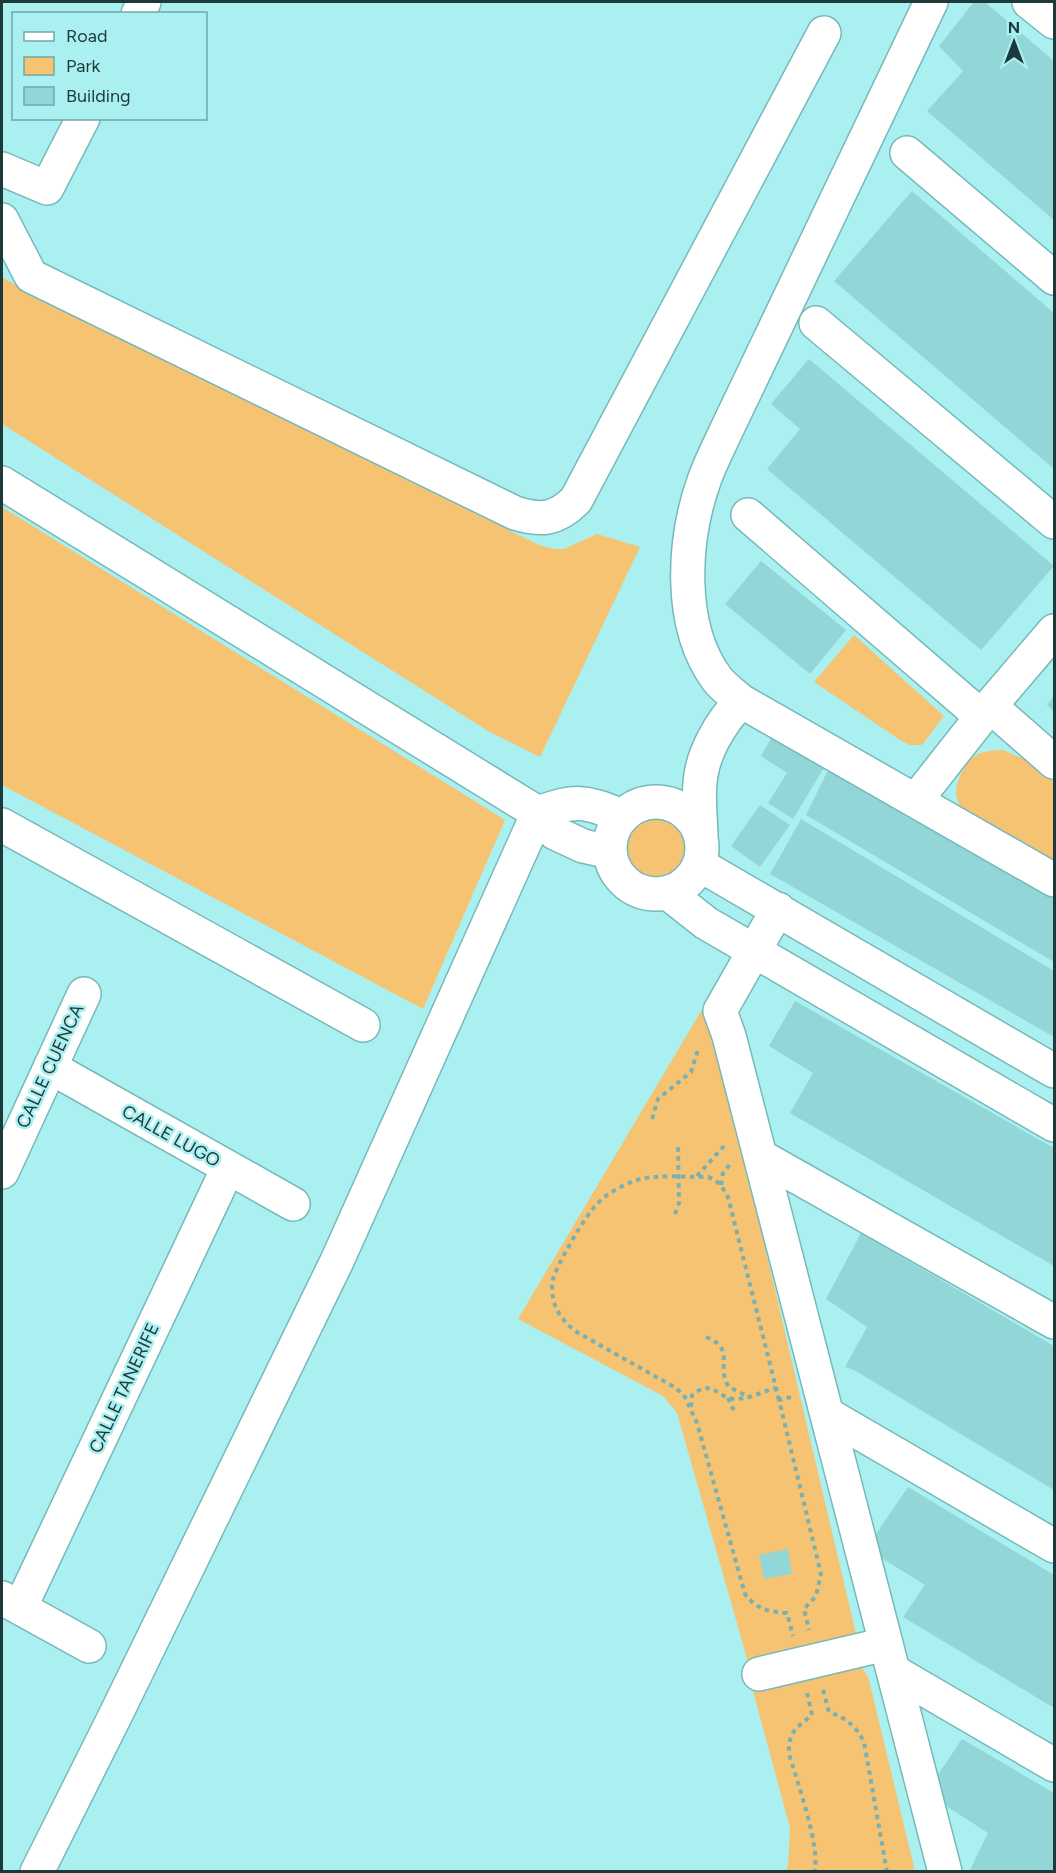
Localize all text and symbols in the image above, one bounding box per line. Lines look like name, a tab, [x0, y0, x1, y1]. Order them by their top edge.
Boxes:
legend	[12, 12, 207, 120]
north arrow	[984, 12, 1044, 72]
text: N	[1008, 18, 1020, 37]
text: Road	[66, 25, 107, 47]
text: Park	[66, 55, 101, 77]
text: Building	[66, 85, 131, 107]
street label: CALLE CUENCA	[12, 1000, 88, 1132]
street label: CALLE LUGO	[118, 1100, 224, 1172]
street label: CALLE TANERIFE	[84, 1319, 164, 1457]

